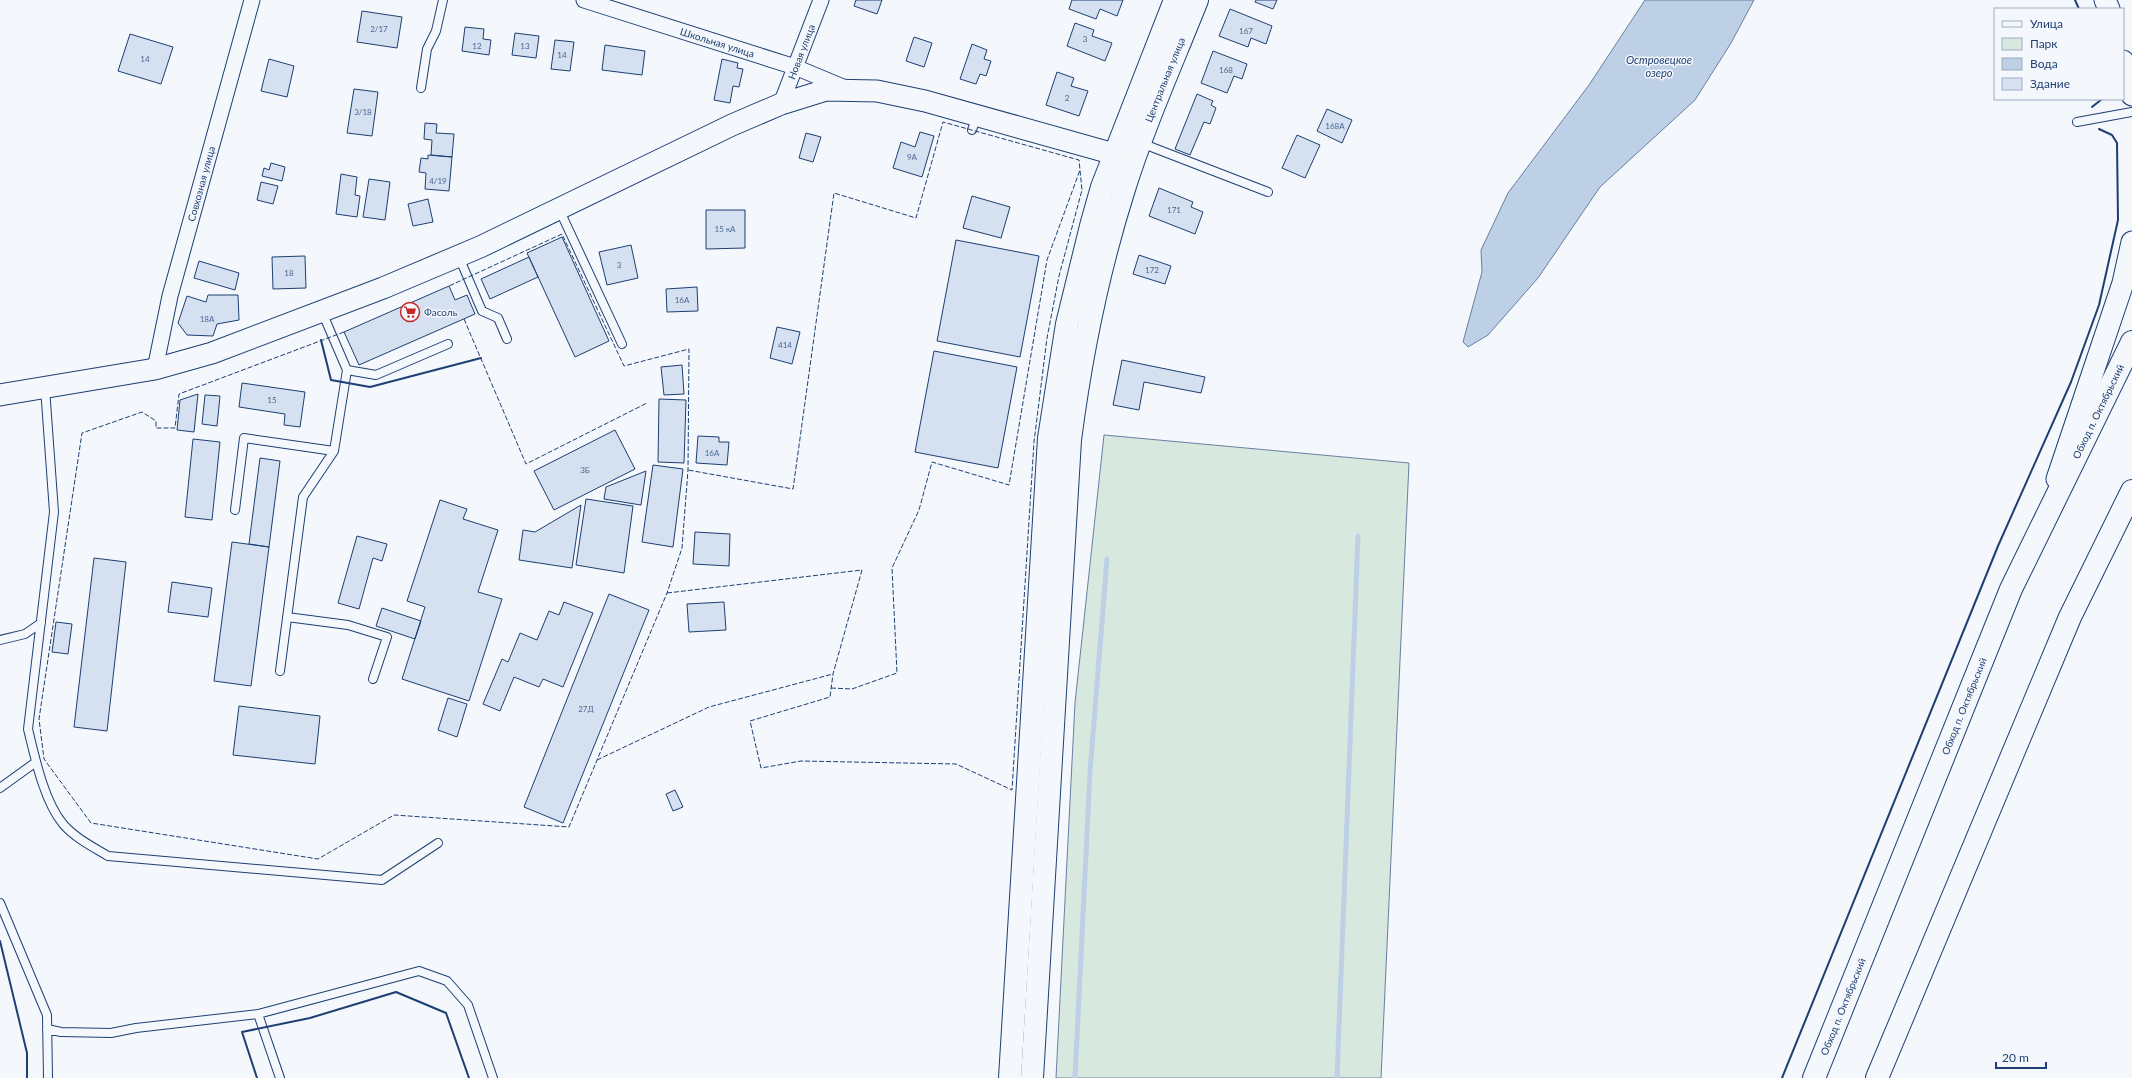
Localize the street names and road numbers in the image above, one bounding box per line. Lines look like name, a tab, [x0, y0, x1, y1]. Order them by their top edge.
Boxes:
street label: Новая улица	[785, 23, 817, 81]
street label: Школьная улица	[679, 25, 756, 60]
street label: Центральная улица	[1142, 35, 1187, 124]
street label: Совхозная улица	[185, 145, 217, 223]
street label: Обход п. Октябрьский	[2070, 362, 2126, 461]
street label: Обход п. Октябрьский	[1939, 655, 1989, 756]
street label: Обход п. Октябрьский	[1818, 956, 1868, 1057]

